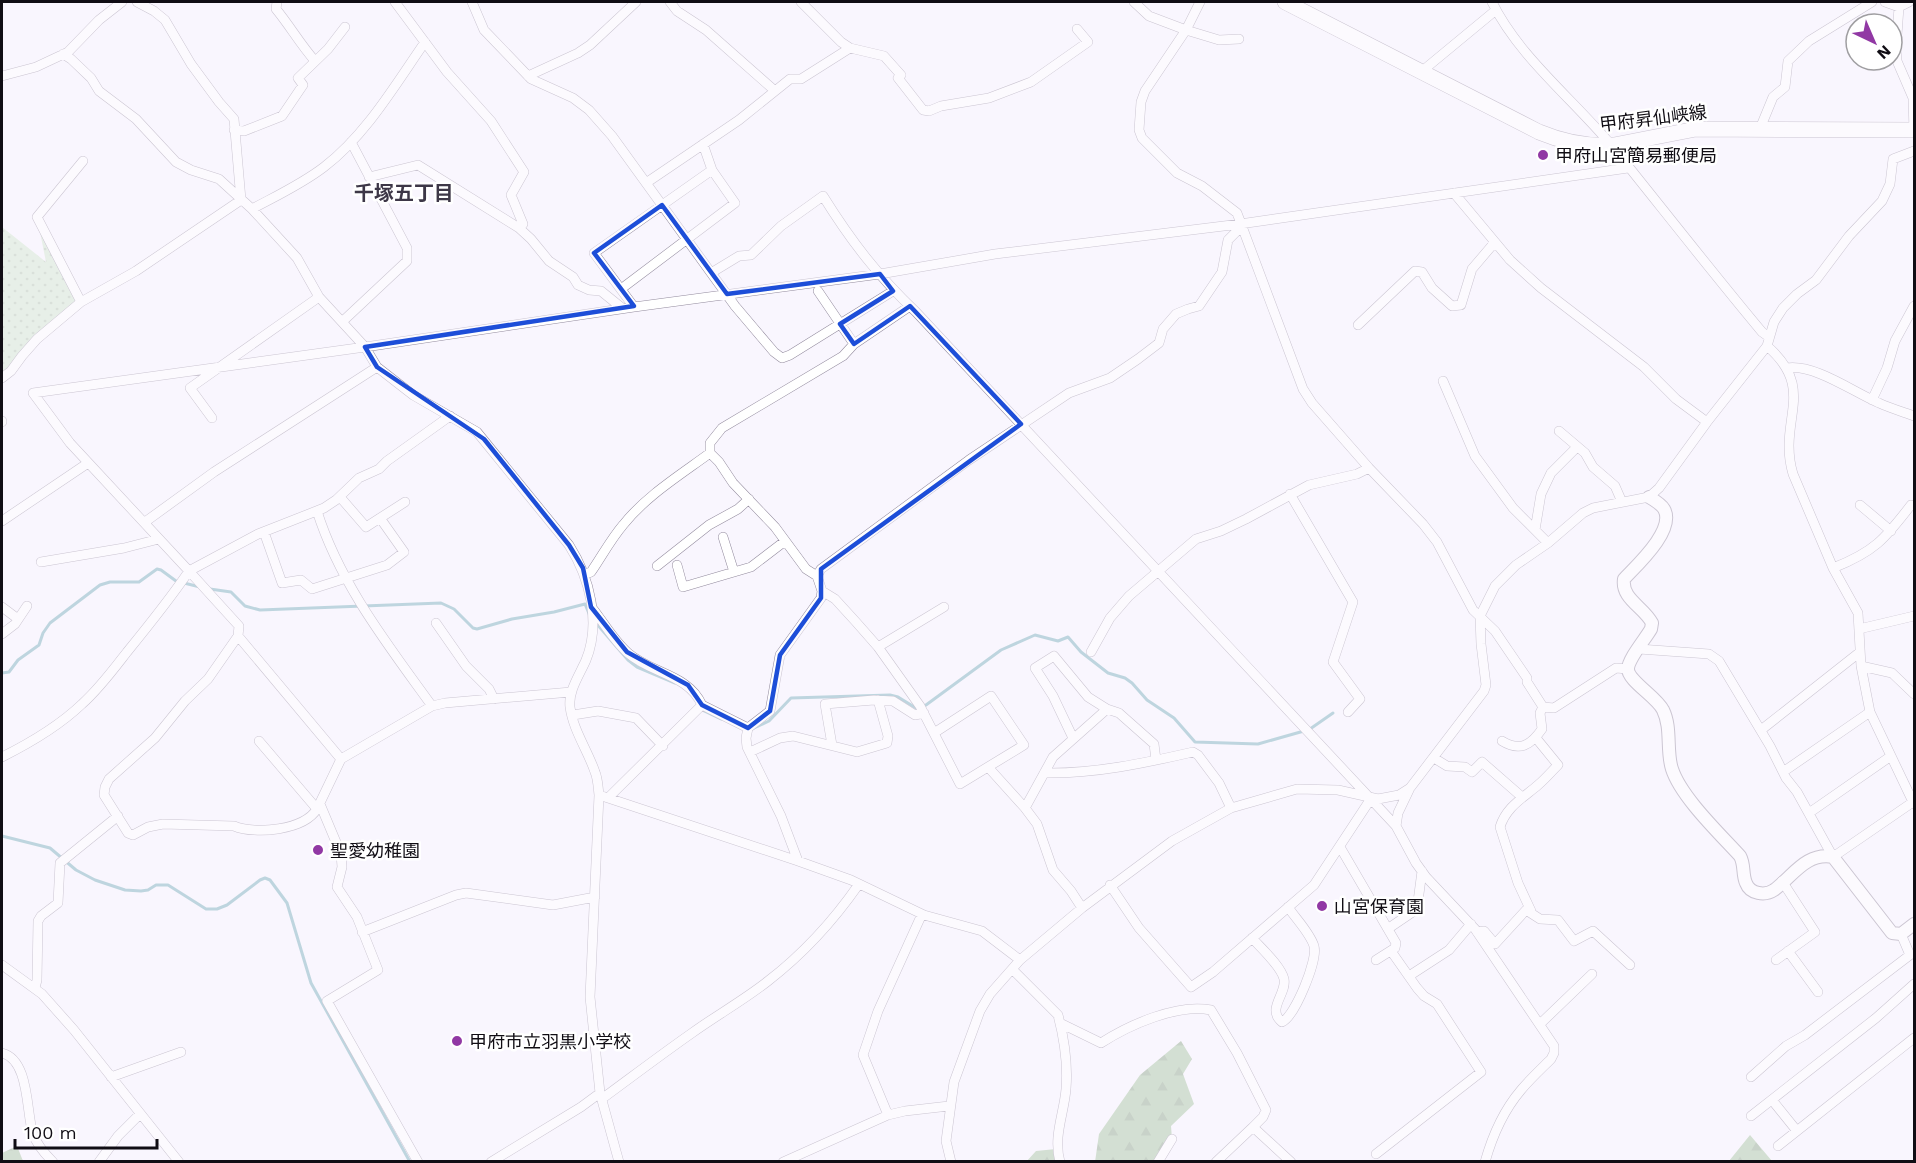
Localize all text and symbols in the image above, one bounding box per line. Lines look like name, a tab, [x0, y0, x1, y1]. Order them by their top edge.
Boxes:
north arrow	[1844, 12, 1904, 72]
text: N	[1873, 41, 1895, 63]
street label: 甲府昇仙峡線	[1598, 101, 1708, 135]
place label: 甲府山宮簡易郵便局	[1555, 145, 1717, 166]
marker: 甲府山宮簡易郵便局	[1536, 148, 1550, 162]
district label: 千塚五丁目	[354, 181, 454, 205]
place label: 聖愛幼稚園	[330, 840, 420, 861]
marker: 聖愛幼稚園	[311, 843, 325, 857]
place label: 山宮保育園	[1334, 896, 1424, 917]
marker: 山宮保育園	[1315, 899, 1329, 913]
place label: 甲府市立羽黒小学校	[469, 1031, 631, 1052]
marker: 甲府市立羽黒小学校	[450, 1034, 464, 1048]
scale bar	[15, 1112, 158, 1150]
text: 100 m	[24, 1122, 77, 1143]

